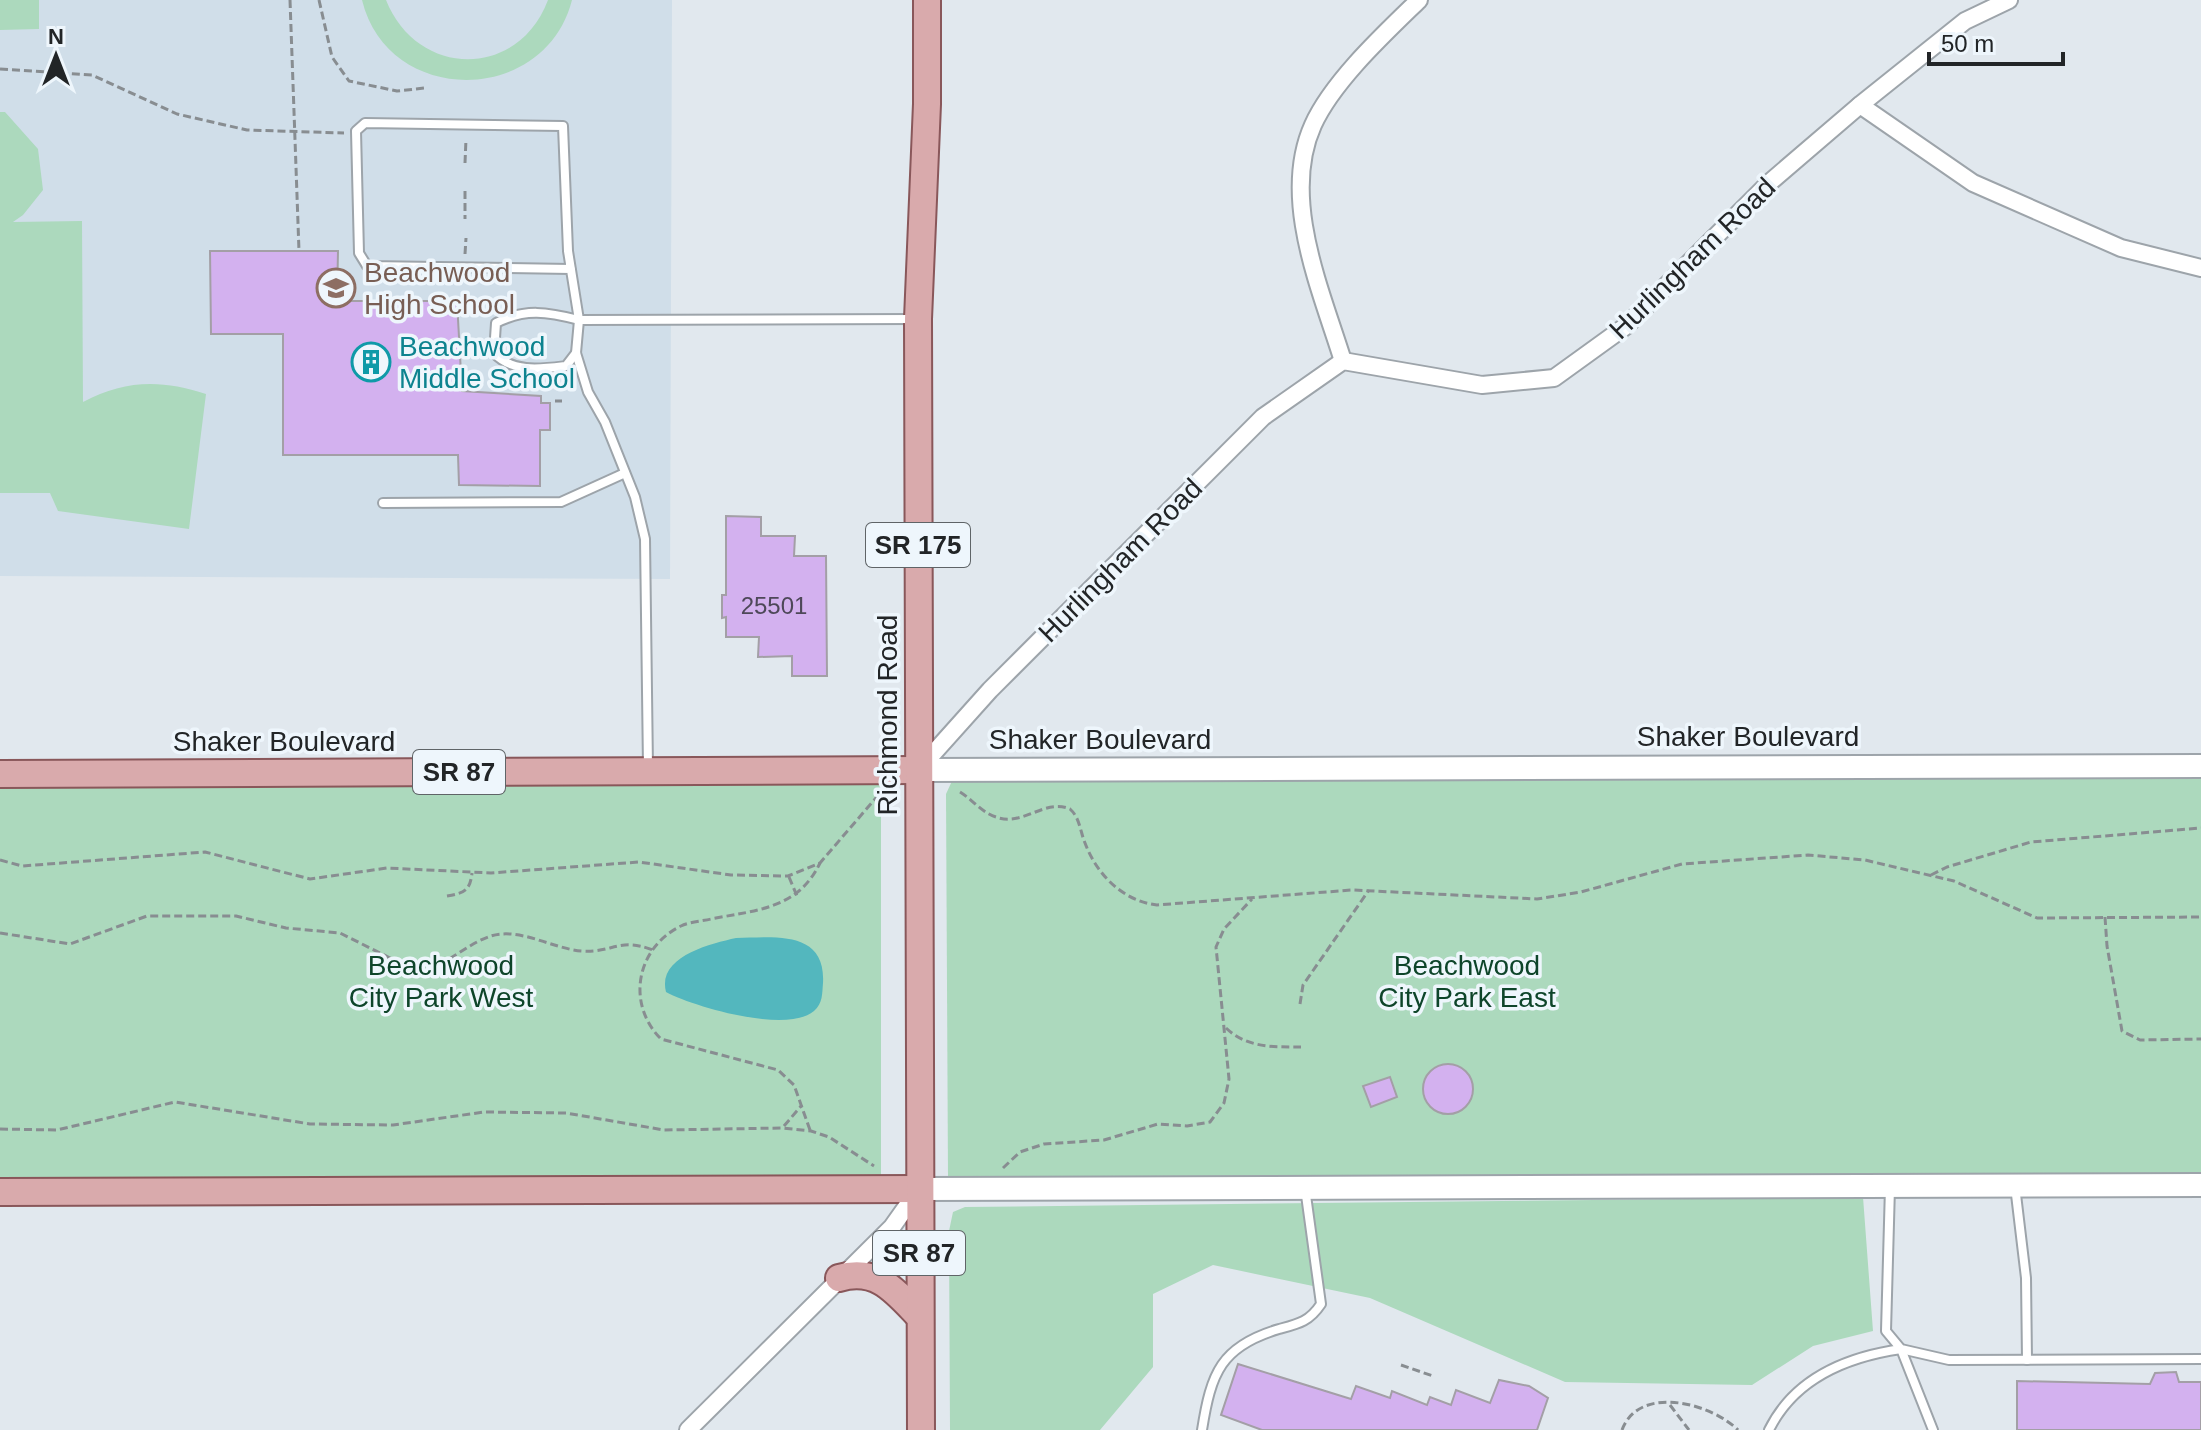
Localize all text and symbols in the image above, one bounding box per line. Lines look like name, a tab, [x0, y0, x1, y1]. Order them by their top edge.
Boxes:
north arrow	[16, 16, 96, 96]
scale bar	[1929, 16, 2063, 66]
text: N	[48, 24, 64, 49]
text: 50 m	[1941, 30, 1994, 57]
street label: Hurlingham Road	[1603, 172, 1781, 345]
place label: Beachwood High School	[364, 257, 515, 320]
school or university icon: Beachwood High School	[315, 267, 357, 309]
place label: Beachwood Middle School	[399, 331, 575, 394]
building icon: Beachwood Middle School	[350, 341, 392, 383]
street label: Hurlingham Road	[1032, 472, 1208, 648]
road number: SR 175	[866, 523, 970, 567]
house number: 25501	[741, 592, 807, 619]
street label: Richmond Road	[872, 615, 903, 815]
street label: Shaker Boulevard	[1637, 721, 1859, 752]
street label: Shaker Boulevard	[989, 724, 1211, 755]
street label: Shaker Boulevard	[173, 726, 395, 757]
road number: SR 87	[413, 750, 505, 794]
park label: Beachwood City Park West	[349, 950, 534, 1013]
park label: Beachwood City Park East	[1378, 950, 1556, 1013]
road number: SR 87	[873, 1231, 965, 1275]

